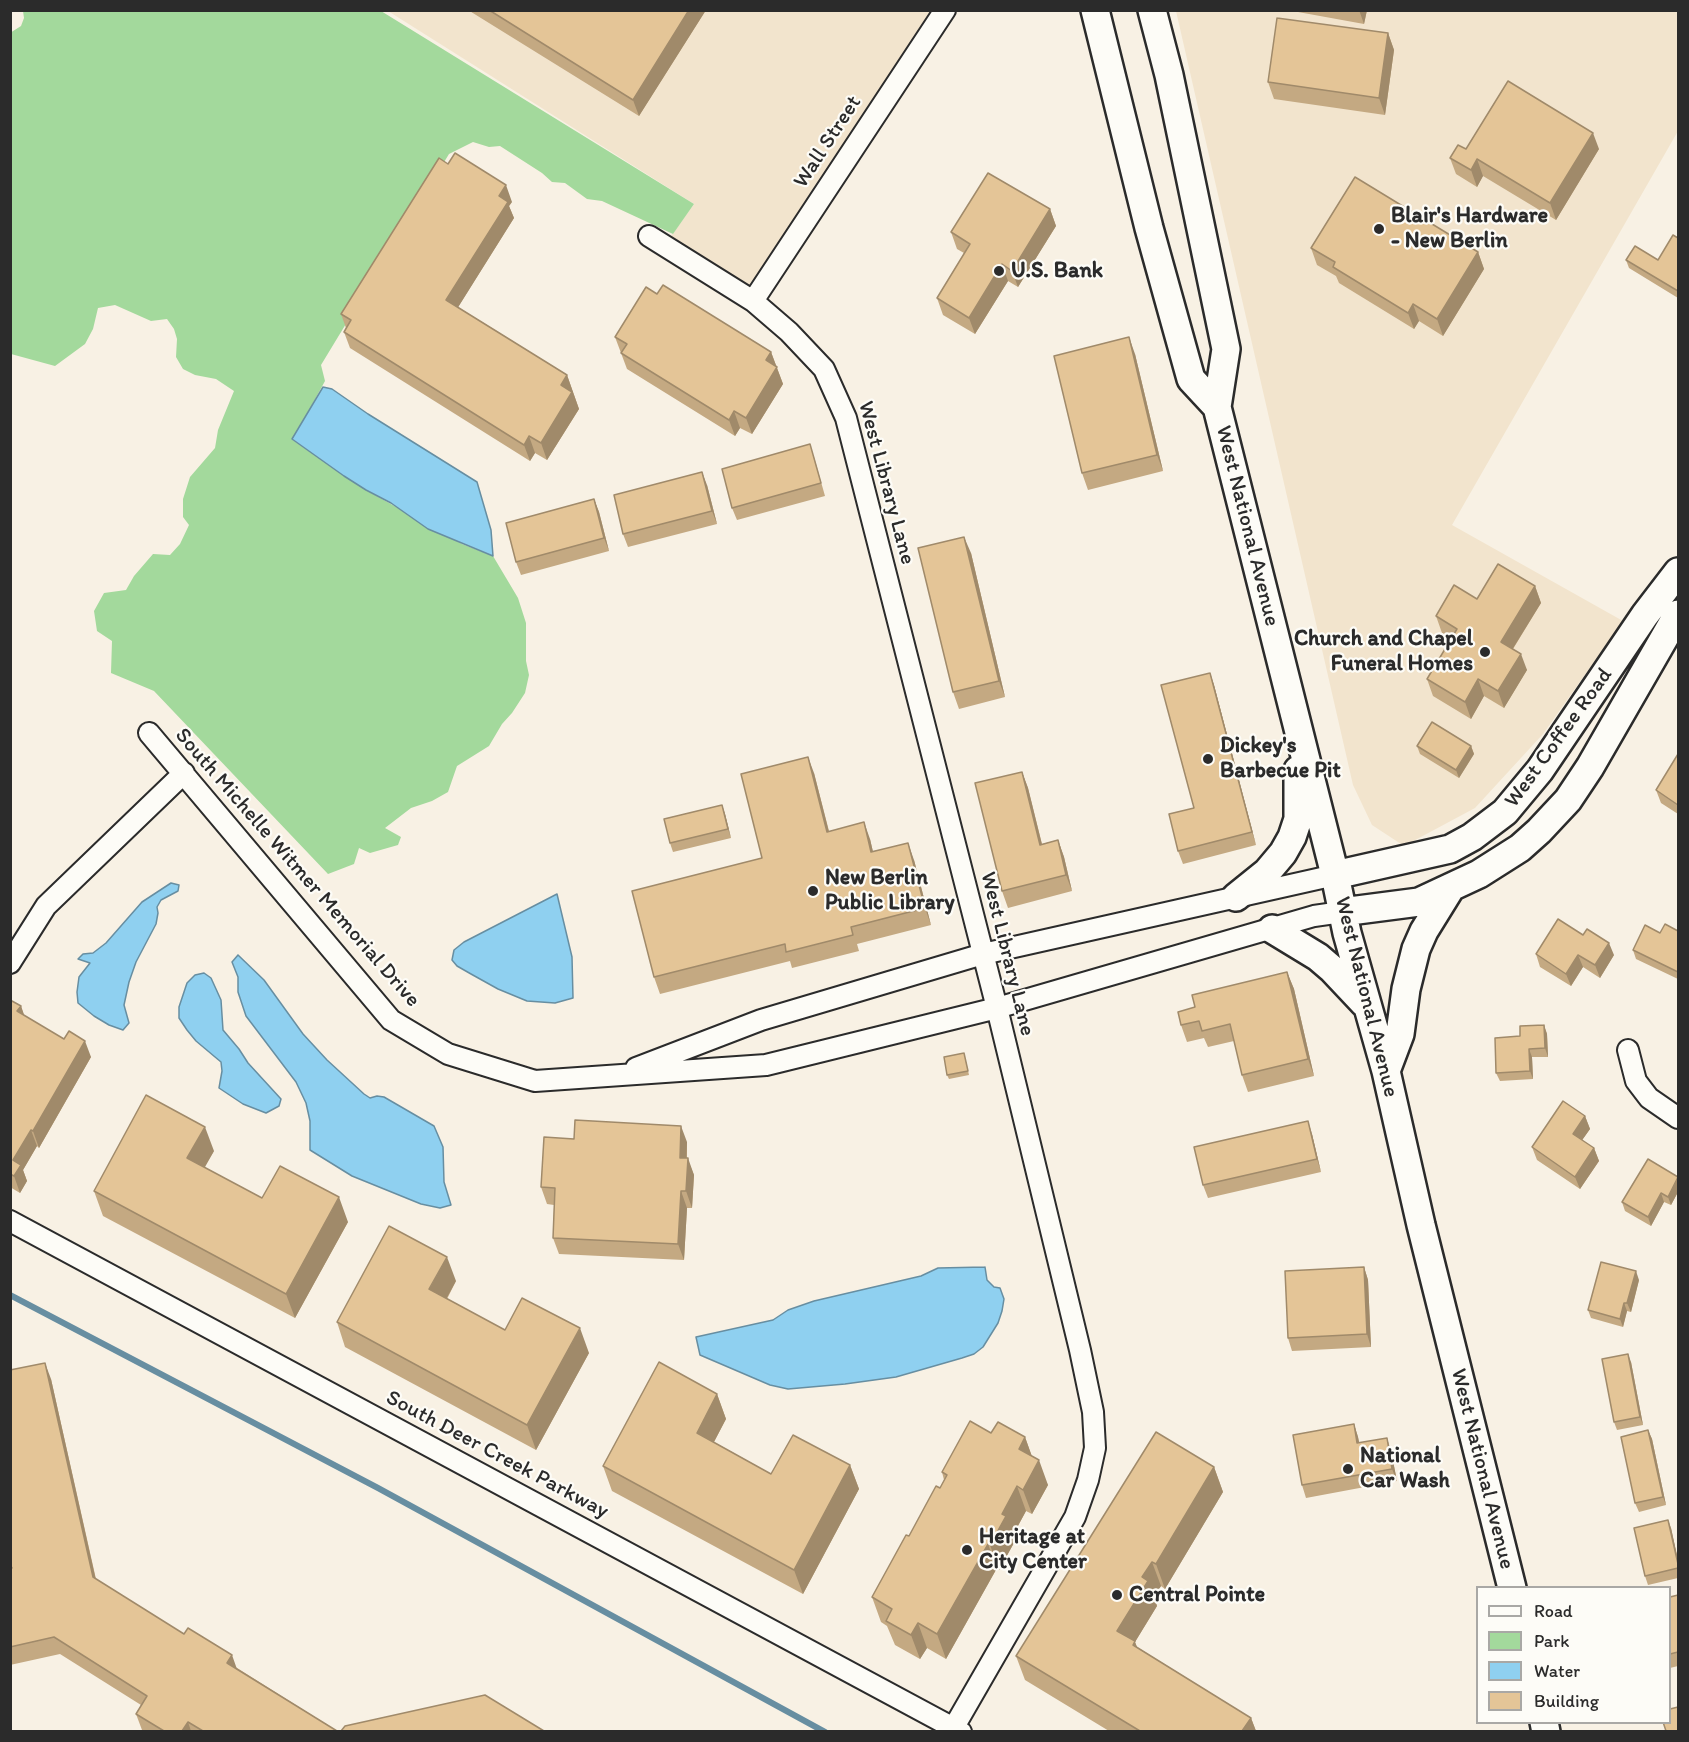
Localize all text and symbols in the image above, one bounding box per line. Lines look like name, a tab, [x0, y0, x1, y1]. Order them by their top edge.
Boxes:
street label: Wall Street	[788, 91, 868, 193]
place label: Blair's Hardware - New Berlin	[1391, 203, 1548, 254]
marker: Blair's Hardware - New Berlin	[1372, 222, 1386, 236]
place label: U.S. Bank	[1011, 258, 1103, 284]
marker: U.S. Bank	[992, 264, 1006, 278]
street label: West Library Lane	[851, 398, 921, 568]
street label: West National Avenue	[1209, 423, 1285, 629]
place label: Church and Chapel Funeral Homes	[1294, 626, 1473, 678]
marker: Church and Chapel Funeral Homes	[1478, 645, 1492, 659]
street label: West Coffee Road	[1499, 663, 1619, 813]
street label: South Michelle Witmer Memorial Drive	[169, 723, 425, 1013]
place label: Dickey's Barbecue Pit	[1220, 733, 1341, 784]
marker: Dickey's Barbecue Pit	[1201, 752, 1215, 766]
place label: New Berlin Public Library	[825, 865, 955, 916]
street label: West Library Lane	[974, 869, 1040, 1039]
marker: New Berlin Public Library	[806, 884, 820, 898]
street label: West National Avenue	[1328, 894, 1404, 1100]
street label: West National Avenue	[1444, 1366, 1520, 1572]
street label: South Deer Creek Parkway	[381, 1385, 613, 1525]
place label: National Car Wash	[1360, 1443, 1450, 1494]
marker: National Car Wash	[1341, 1462, 1355, 1476]
place label: Heritage at City Center	[979, 1524, 1087, 1576]
marker: Heritage at City Center	[960, 1543, 974, 1557]
place label: Central Pointe	[1129, 1582, 1265, 1608]
legend	[1476, 1586, 1671, 1724]
marker: Central Pointe	[1110, 1588, 1124, 1602]
text: Road	[1534, 1600, 1573, 1622]
text: Park	[1534, 1630, 1569, 1652]
text: Water	[1534, 1660, 1580, 1682]
text: Building	[1534, 1690, 1599, 1712]

